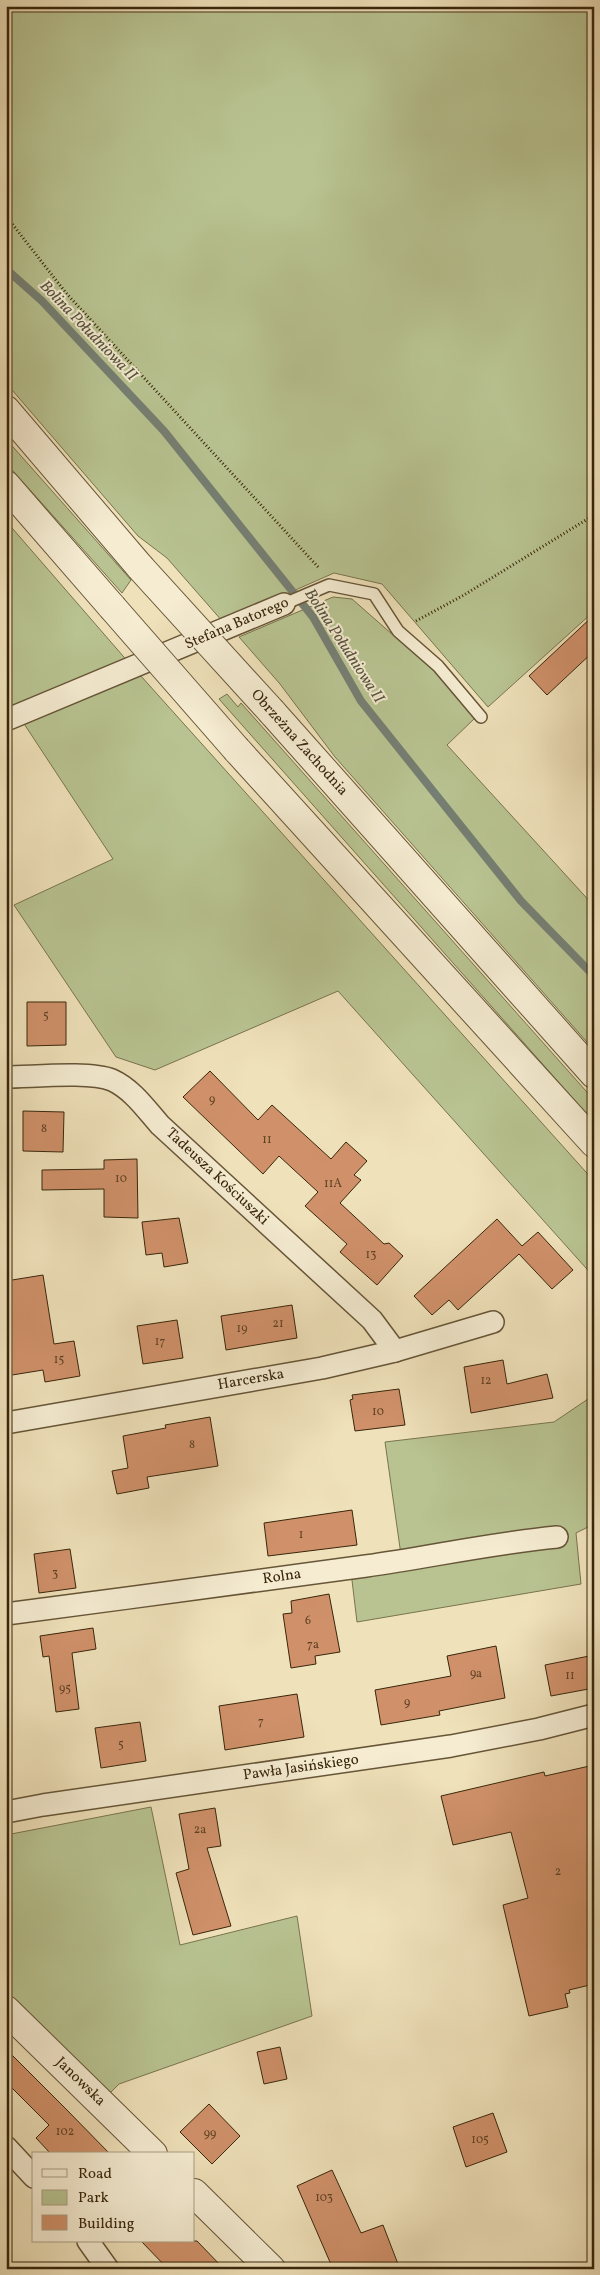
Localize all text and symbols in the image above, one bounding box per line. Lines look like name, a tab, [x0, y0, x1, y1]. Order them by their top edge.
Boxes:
water label: Bolina Południowa II	[34, 276, 142, 386]
water label: Bolina Południowa II	[299, 585, 389, 708]
street label: Stefana Batorego	[182, 593, 292, 655]
street label: Obrzeżna Zachodnia	[245, 685, 353, 801]
house number: 5	[43, 1008, 49, 1024]
house number: 9	[209, 1092, 215, 1108]
house number: 8	[41, 1121, 47, 1137]
street label: Tadeusza Kościuszki	[161, 1124, 273, 1230]
house number: 11	[262, 1132, 272, 1148]
house number: 10	[115, 1171, 127, 1187]
house number: 11A	[324, 1176, 342, 1192]
house number: 13	[366, 1247, 376, 1263]
house number: 21	[272, 1316, 284, 1332]
house number: 19	[237, 1321, 247, 1337]
house number: 17	[155, 1334, 165, 1350]
house number: 15	[54, 1352, 64, 1368]
street label: Harcerska	[216, 1364, 286, 1396]
house number: 12	[480, 1373, 492, 1389]
house number: 10	[372, 1404, 384, 1420]
house number: 8	[189, 1437, 195, 1453]
house number: 1	[299, 1527, 303, 1543]
street label: Rolna	[261, 1564, 303, 1590]
house number: 3	[52, 1566, 58, 1582]
house number: 6	[305, 1613, 311, 1629]
house number: 7a	[307, 1637, 319, 1653]
house number: 9a	[470, 1666, 482, 1682]
house number: 11	[565, 1668, 575, 1684]
house number: 95	[59, 1681, 71, 1697]
house number: 9	[404, 1695, 410, 1711]
house number: 7	[258, 1714, 264, 1730]
house number: 5	[118, 1737, 124, 1753]
street label: Pawła Jasińskiego	[242, 1749, 360, 1787]
house number: 2a	[194, 1822, 206, 1838]
house number: 2	[555, 1864, 561, 1880]
street label: Janowska	[50, 2053, 110, 2111]
house number: 102	[56, 2124, 74, 2140]
house number: 99	[204, 2126, 216, 2142]
house number: 105	[471, 2132, 489, 2148]
legend	[32, 2152, 195, 2242]
text: Road	[78, 2164, 112, 2185]
text: Park	[78, 2188, 109, 2209]
house number: 103	[315, 2190, 333, 2206]
text: Building	[78, 2214, 135, 2235]

